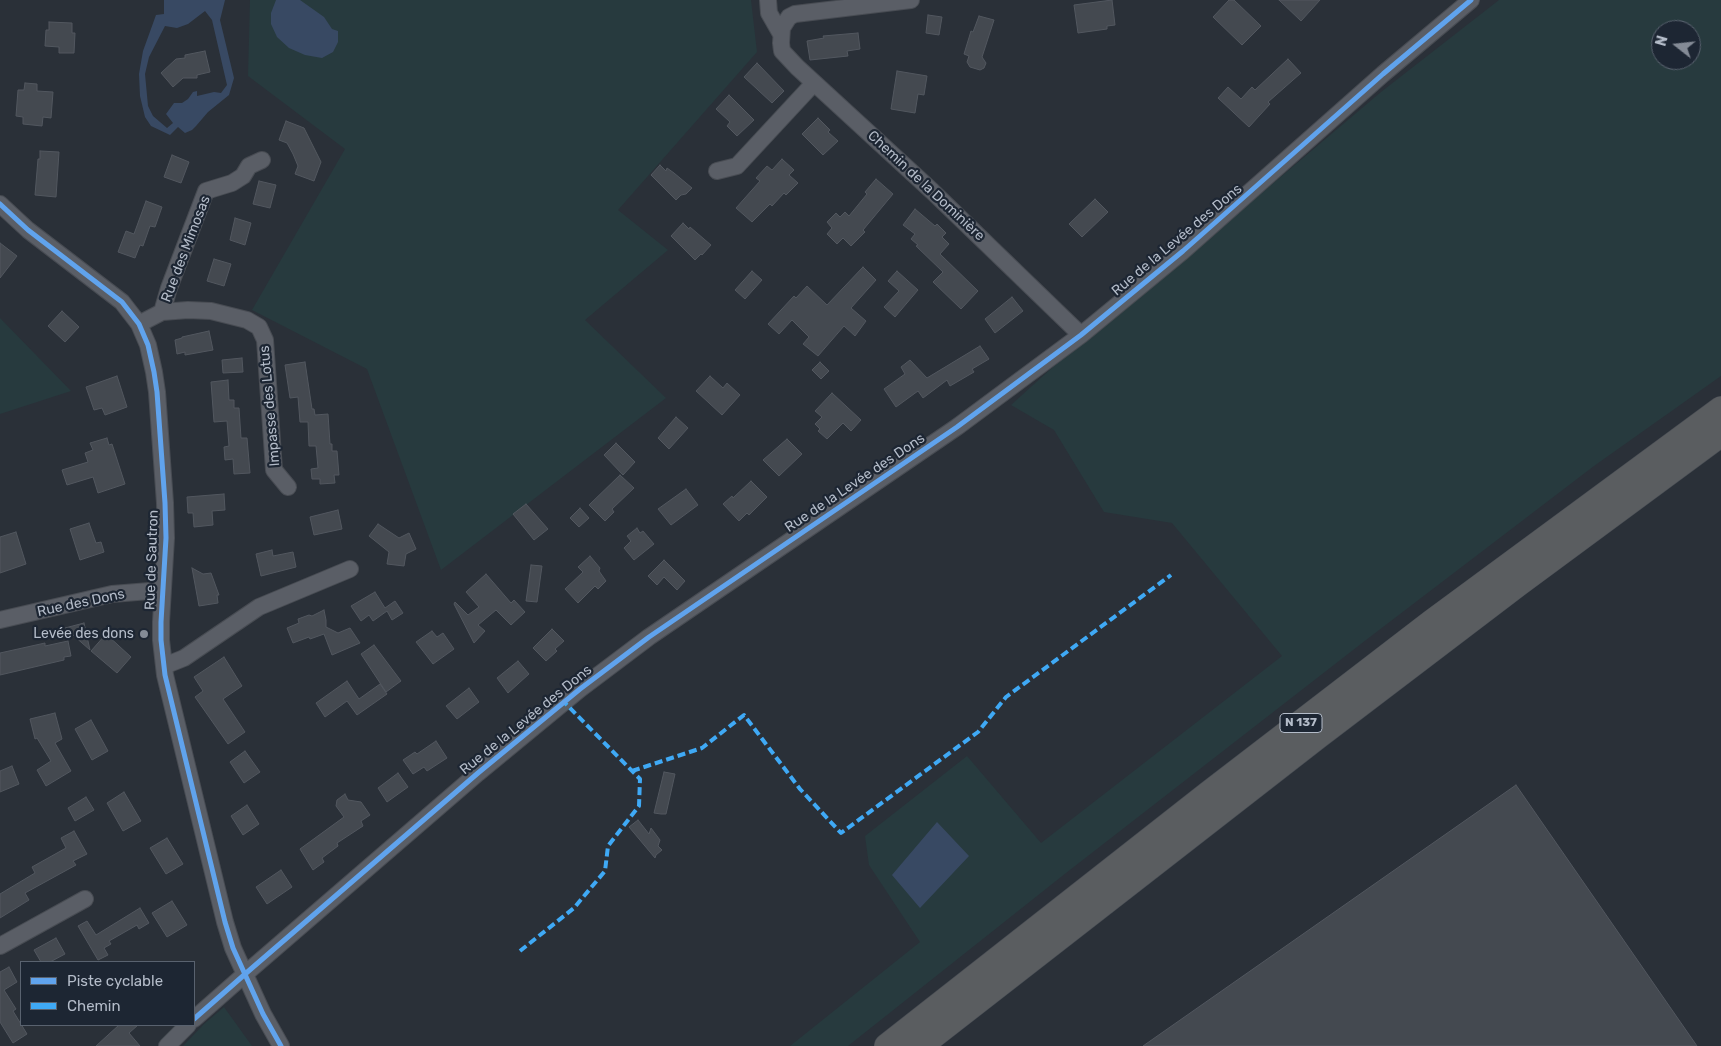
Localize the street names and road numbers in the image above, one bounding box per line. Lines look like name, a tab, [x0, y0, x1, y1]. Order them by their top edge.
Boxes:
street label: Chemin de la Dominière	[864, 127, 988, 245]
street label: Rue de la Levée des Dons	[1108, 181, 1246, 299]
street label: Rue des Mimosas	[158, 193, 214, 305]
street label: Impasse des Lotus	[256, 345, 284, 467]
street label: Rue de la Levée des Dons	[782, 430, 928, 536]
street label: Rue de Sautron	[142, 509, 162, 611]
street label: Rue des Dons	[36, 586, 126, 620]
street label: Rue de la Levée des Dons	[457, 662, 595, 778]
road number: N 137	[1280, 714, 1322, 732]

